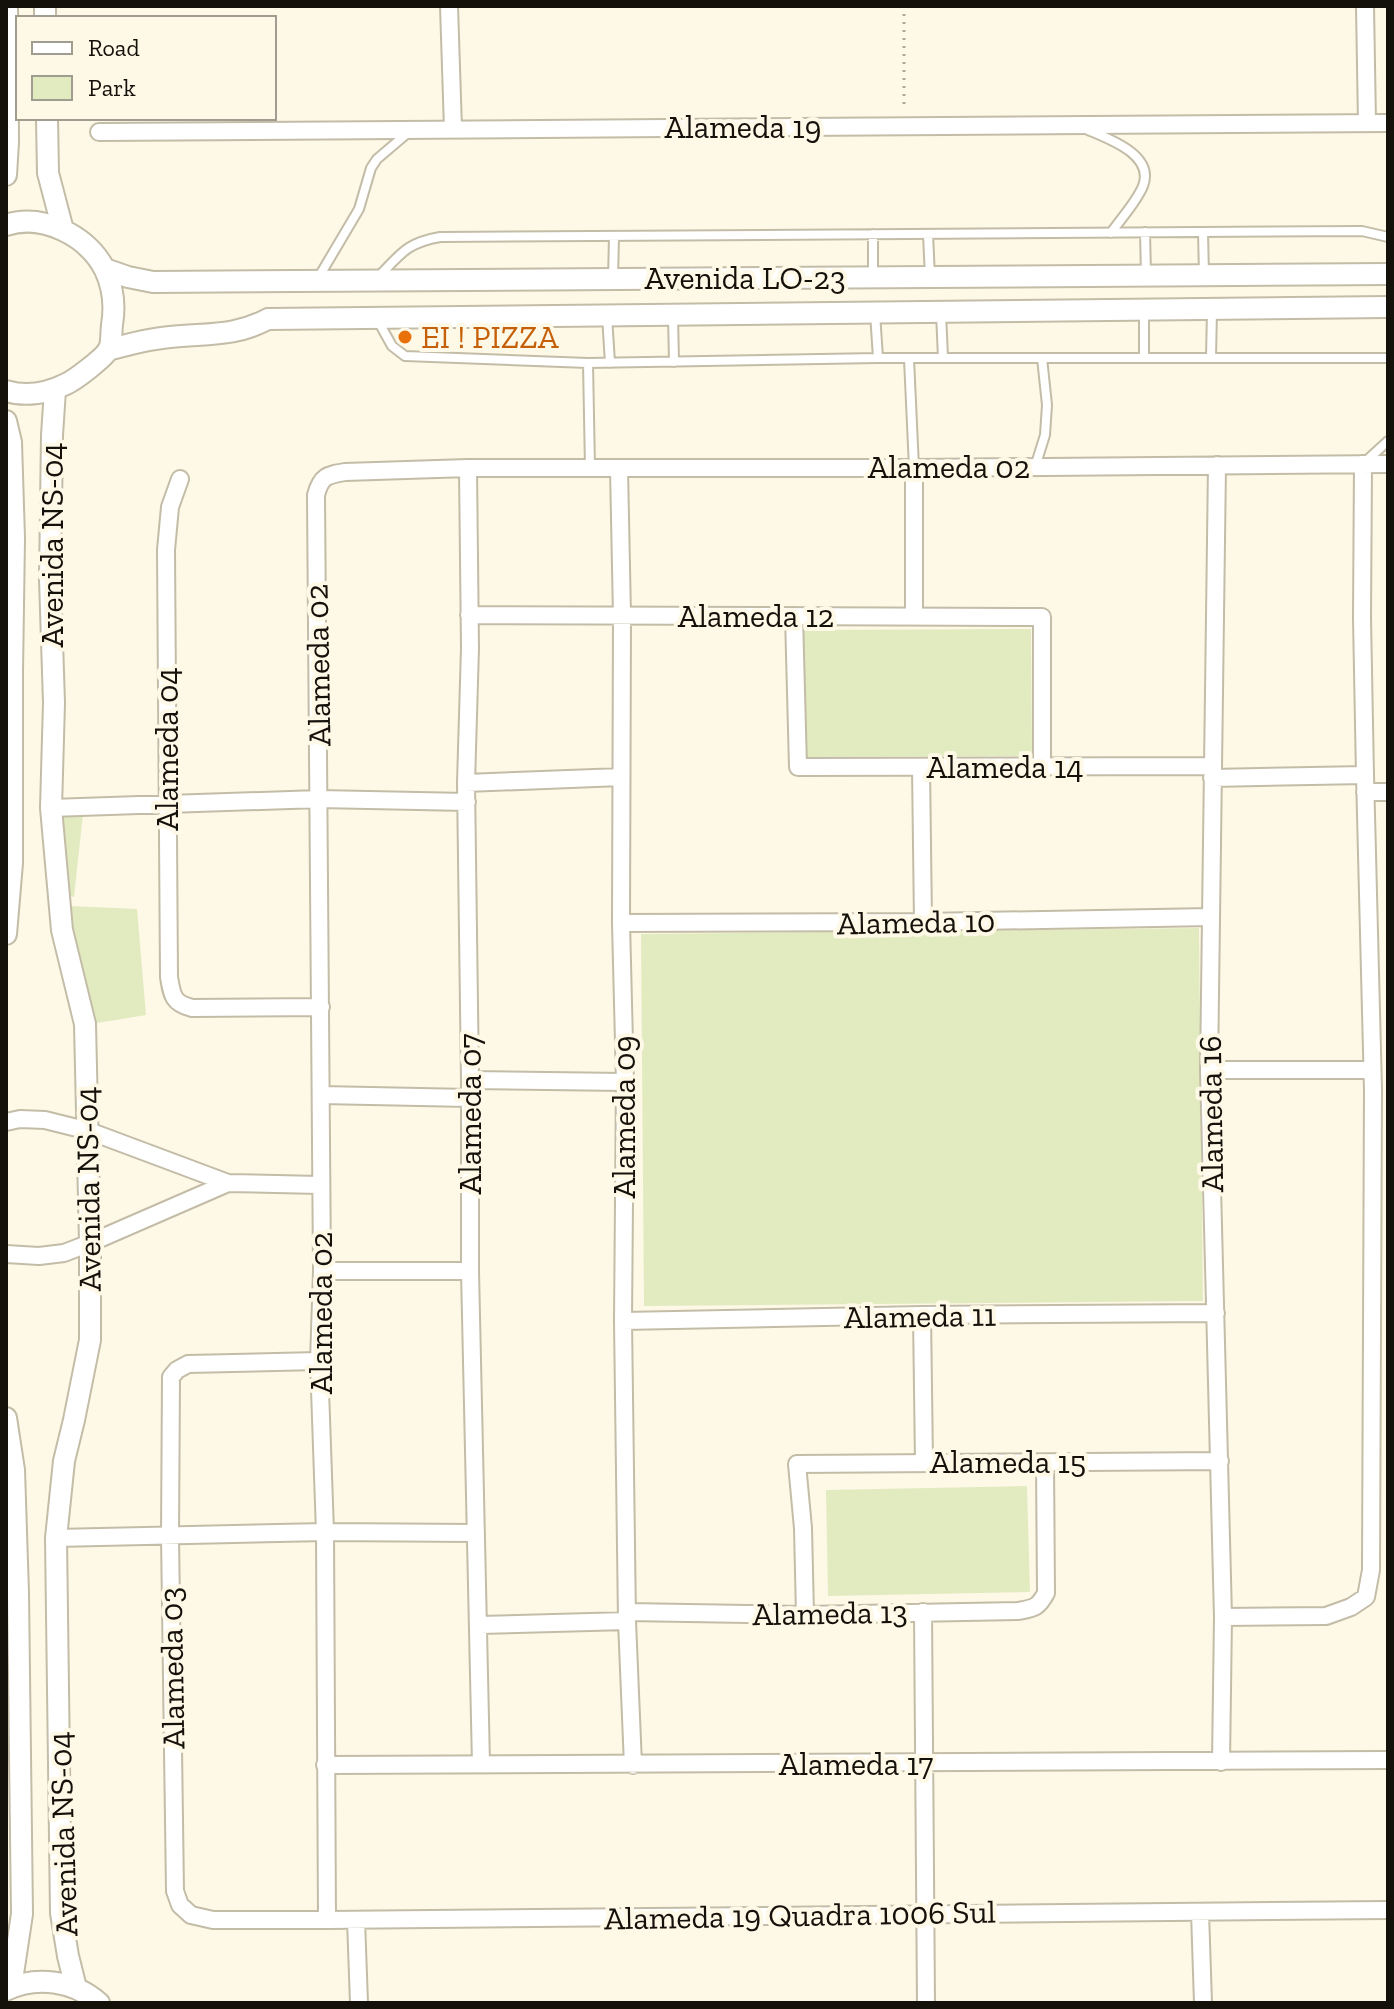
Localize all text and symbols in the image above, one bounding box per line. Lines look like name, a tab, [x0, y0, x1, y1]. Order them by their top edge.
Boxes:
legend	[16, 16, 276, 120]
text: Road	[88, 33, 140, 62]
text: Park	[88, 73, 136, 102]
street label: Alameda 19	[665, 108, 821, 146]
street label: Avenida LO-23	[644, 259, 846, 297]
place label: EI ! PIZZA	[421, 318, 559, 356]
marker: EI ! PIZZA	[396, 328, 414, 346]
street label: Avenida NS-04	[33, 442, 71, 648]
street label: Alameda 02	[868, 448, 1030, 486]
street label: Alameda 02	[298, 583, 338, 747]
street label: Alameda 12	[678, 597, 834, 635]
street label: Alameda 04	[148, 667, 186, 831]
street label: Alameda 14	[926, 748, 1084, 786]
street label: Alameda 10	[836, 902, 996, 942]
street label: Alameda 07	[451, 1033, 489, 1195]
street label: Alameda 09	[605, 1035, 643, 1199]
street label: Alameda 16	[1191, 1035, 1231, 1193]
street label: Avenida NS-04	[67, 1086, 109, 1292]
street label: Alameda 02	[302, 1232, 340, 1394]
street label: Alameda 11	[844, 1296, 996, 1336]
street label: Alameda 15	[930, 1443, 1086, 1481]
street label: Alameda 03	[152, 1587, 192, 1749]
street label: Alameda 13	[752, 1593, 908, 1633]
street label: Avenida NS-04	[40, 1731, 86, 1937]
street label: Alameda 17	[779, 1745, 933, 1783]
street label: Alameda 19 Quadra 1006 Sul	[604, 1893, 996, 1937]

